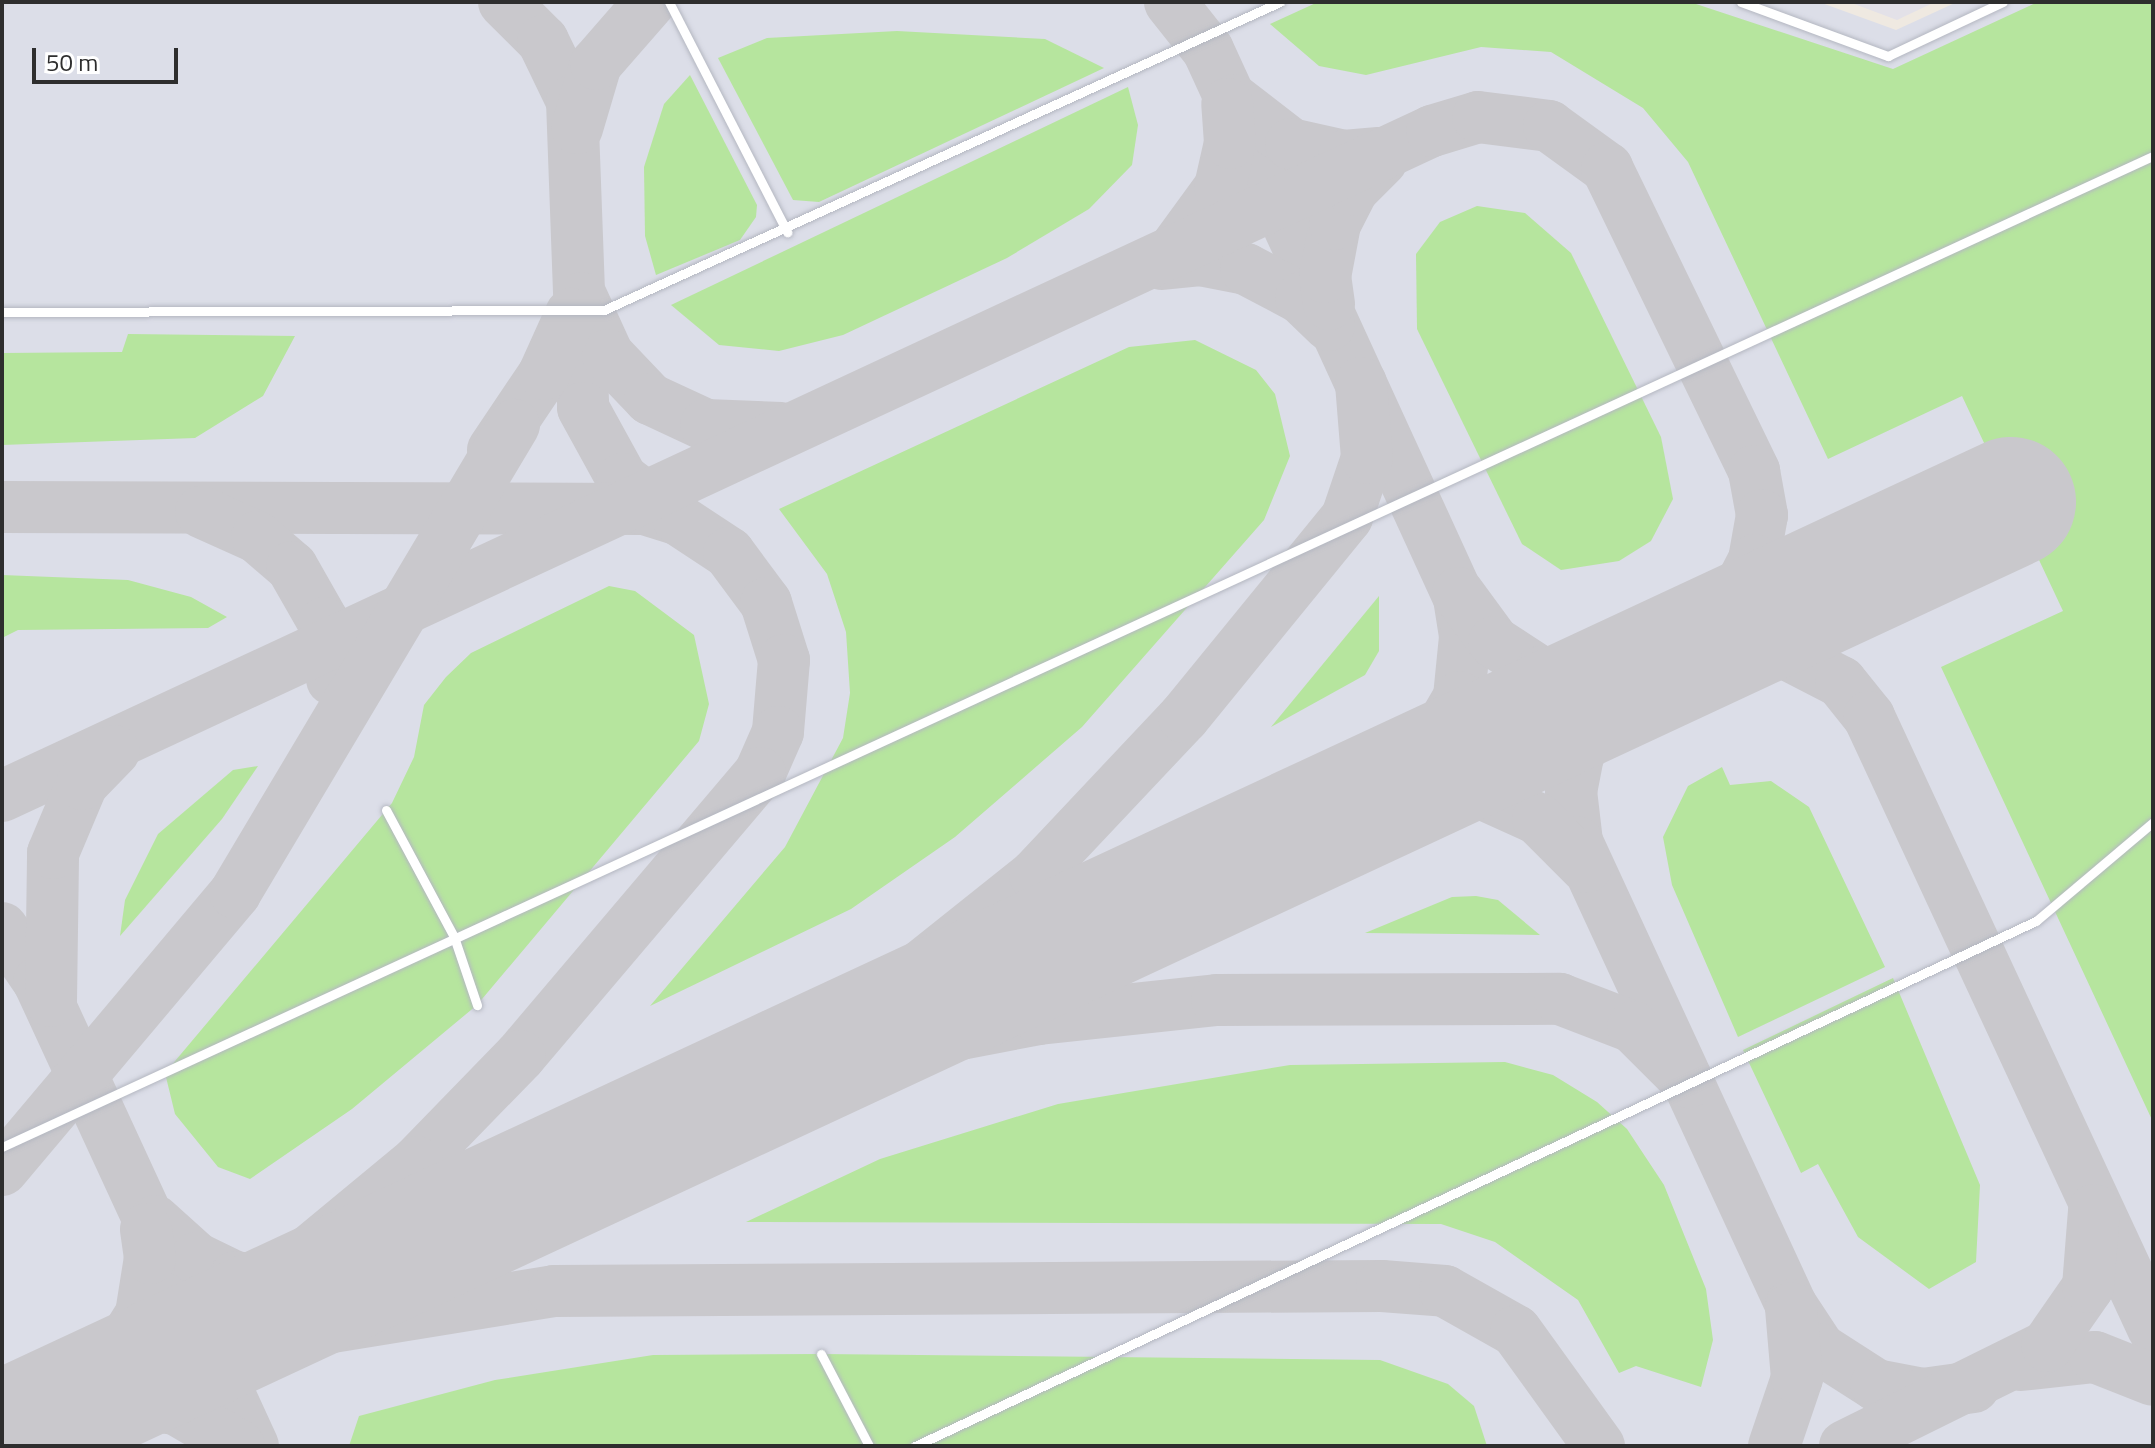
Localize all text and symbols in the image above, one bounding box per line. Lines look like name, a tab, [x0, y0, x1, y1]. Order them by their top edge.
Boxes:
scale bar	[36, 32, 182, 82]
text: 50 m	[46, 44, 98, 80]

